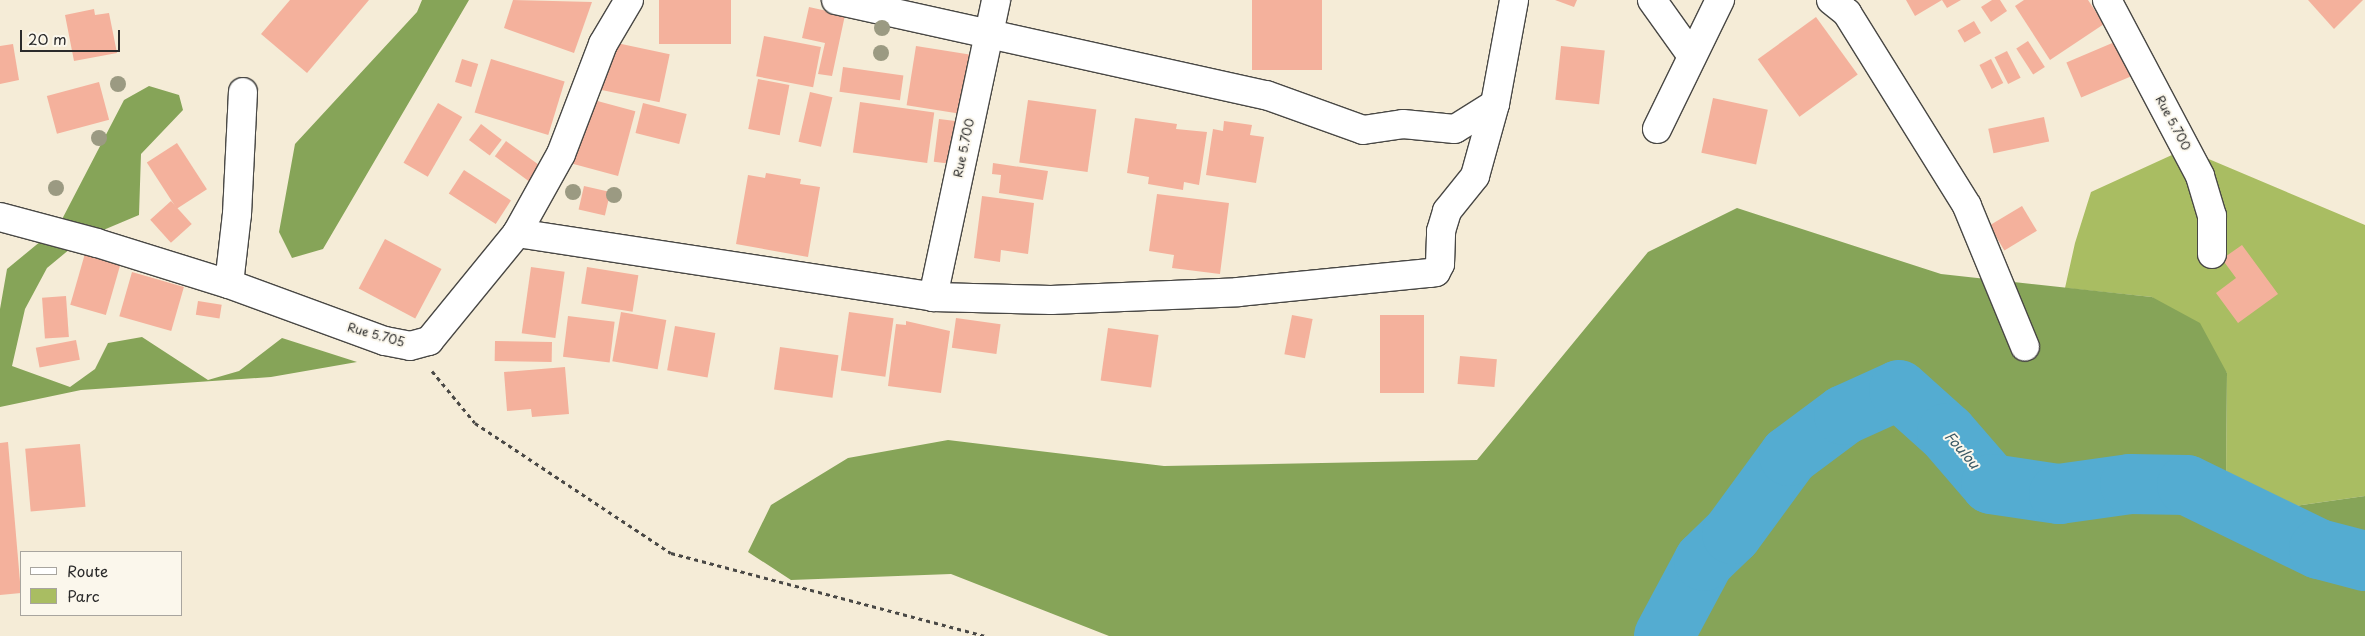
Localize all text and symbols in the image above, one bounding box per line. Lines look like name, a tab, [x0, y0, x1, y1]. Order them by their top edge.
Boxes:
scale bar	[22, 20, 122, 52]
text: 20 m	[28, 27, 67, 50]
street label: Rue 5.700	[2152, 93, 2194, 153]
street label: Rue 5.700	[951, 117, 977, 179]
street label: Rue 5.705	[345, 320, 407, 350]
water label: Foulou	[1941, 428, 1983, 472]
legend	[20, 551, 182, 616]
text: Route	[67, 559, 108, 582]
text: Parc	[67, 584, 100, 607]

